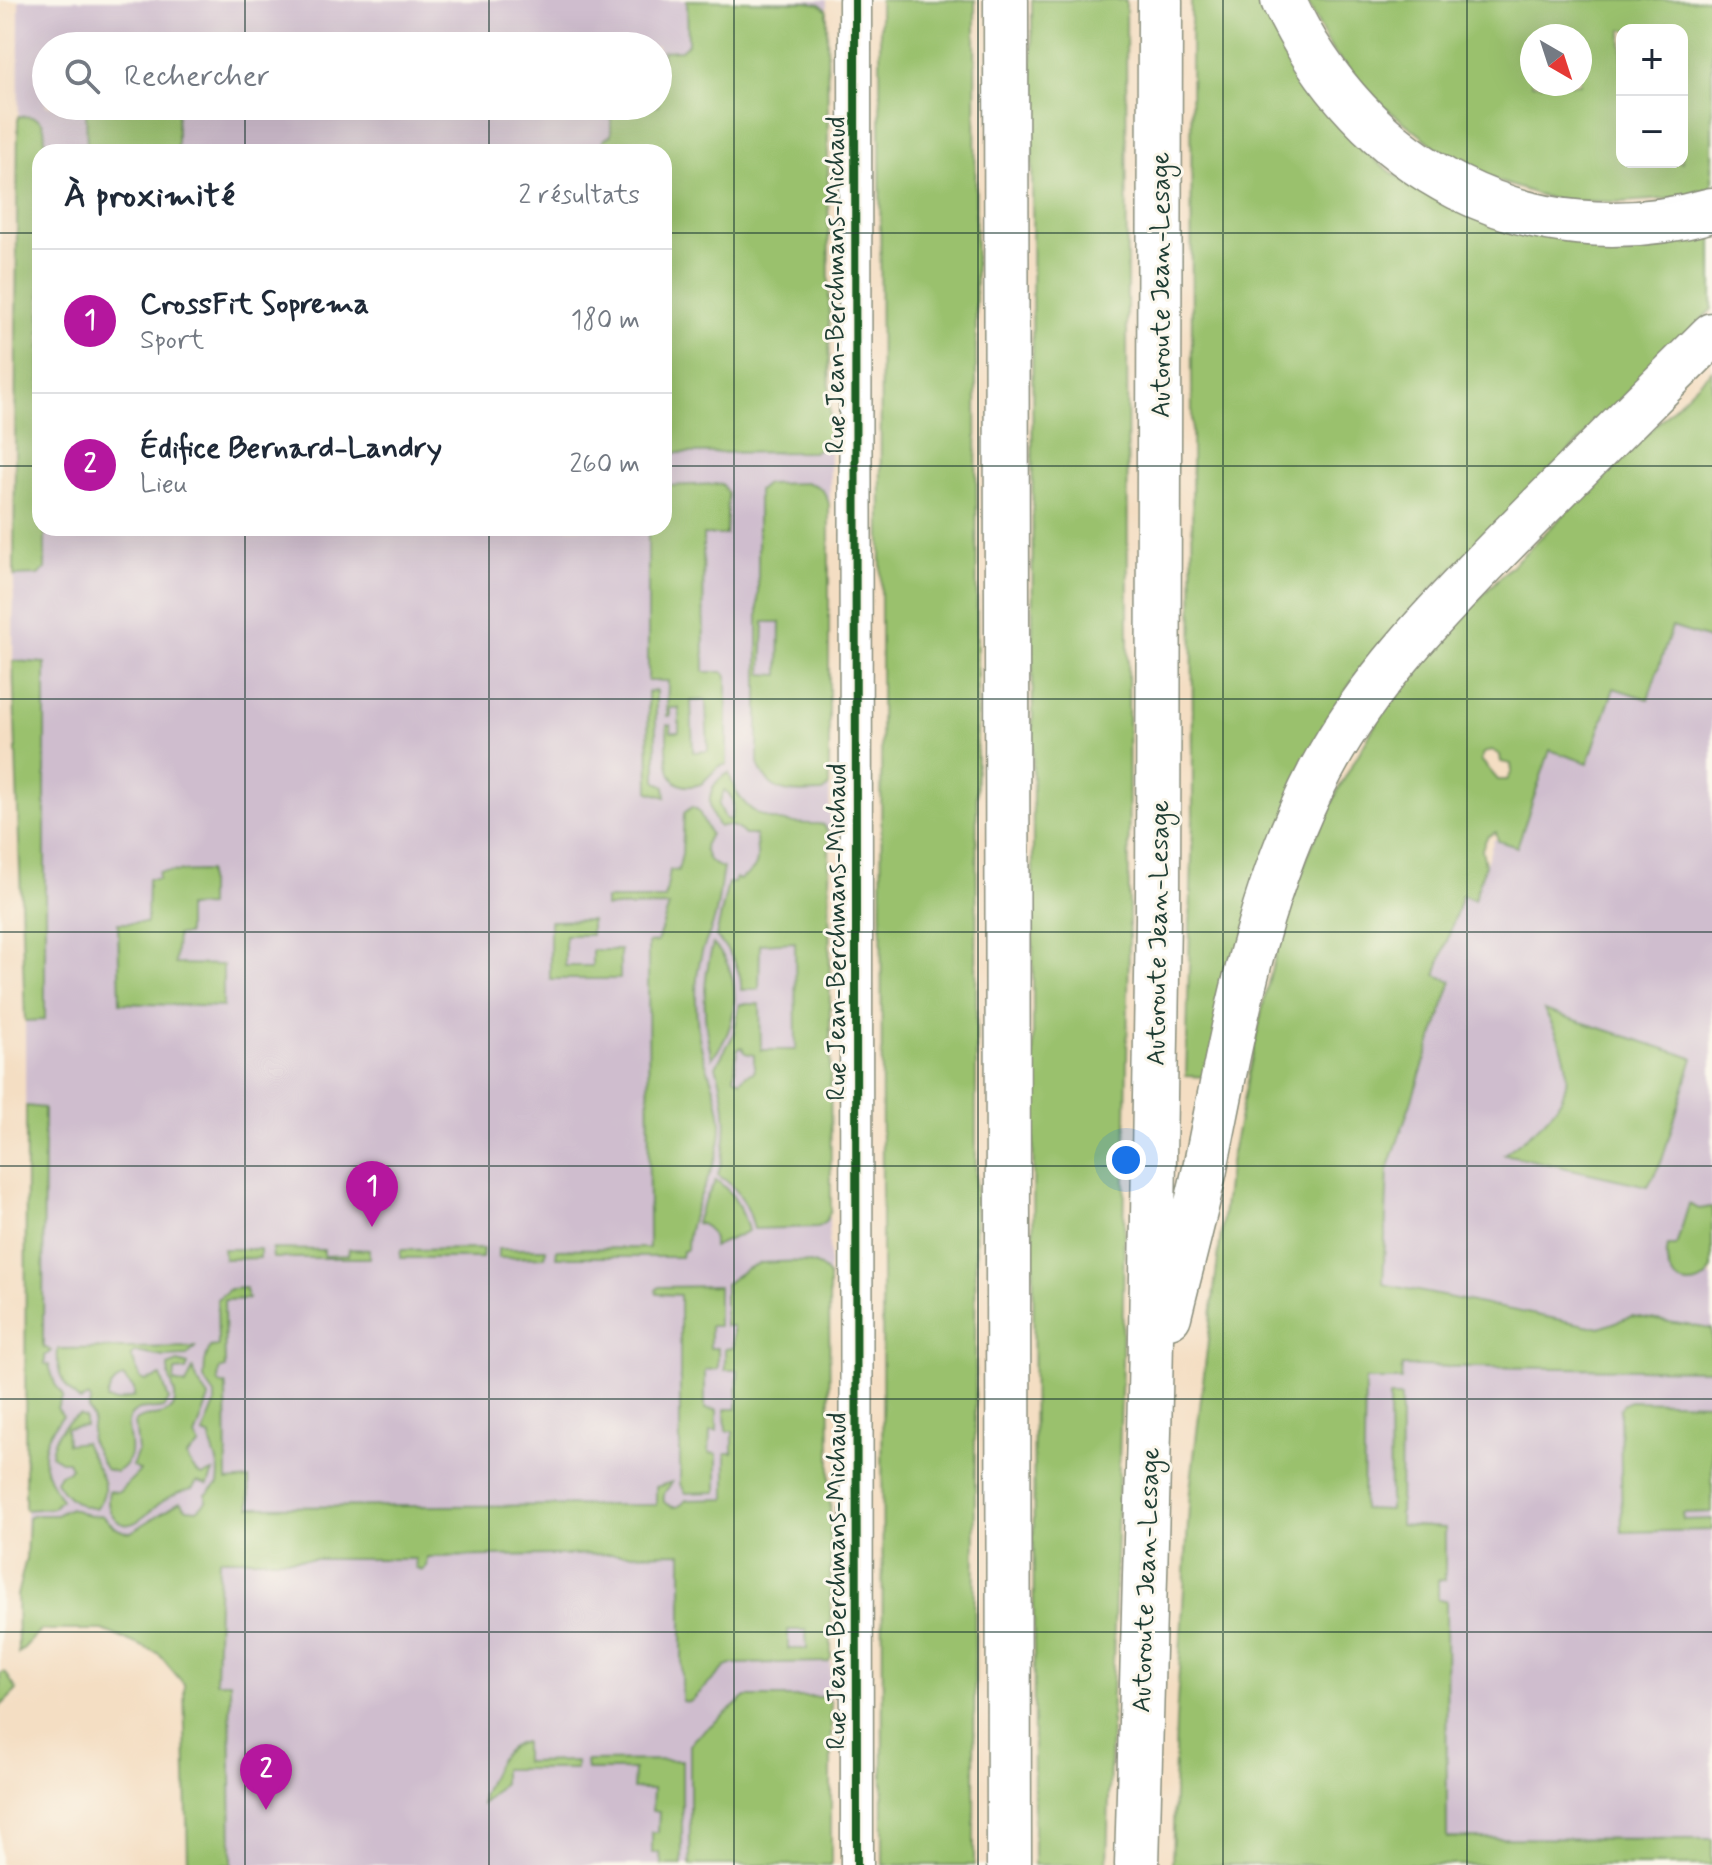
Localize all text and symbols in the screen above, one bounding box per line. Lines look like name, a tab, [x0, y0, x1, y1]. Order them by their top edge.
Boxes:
north arrow	[1520, 24, 1592, 96]
map controls	[1616, 24, 1688, 168]
button: +	[1616, 24, 1688, 96]
search box	[32, 32, 672, 120]
icon: search	[60, 54, 104, 98]
text: Rechercher	[124, 57, 270, 96]
button: −	[1616, 96, 1688, 168]
street label: Rue Jean-Berchmans-Michaud	[820, 116, 854, 454]
street label: Autoroute Jean-Lesage	[1145, 152, 1181, 418]
text: À proximité	[64, 174, 235, 219]
text: 2 résultats	[518, 179, 640, 213]
text: CrossFit Soprema	[140, 285, 369, 324]
text: 1	[84, 304, 96, 338]
text: 180 m	[571, 304, 640, 338]
text: Sport	[140, 324, 204, 358]
text: Édifice Bernard-Landry	[140, 429, 442, 468]
text: 2	[84, 448, 96, 482]
text: 260 m	[570, 448, 640, 482]
text: Lieu	[140, 468, 188, 502]
street label: Rue Jean-Berchmans-Michaud	[821, 763, 855, 1101]
street label: Autoroute Jean-Lesage	[1140, 800, 1180, 1066]
your location	[1106, 1140, 1146, 1180]
pin: 1	[346, 1161, 398, 1227]
street label: Rue Jean-Berchmans-Michaud	[821, 1412, 855, 1750]
street label: Autoroute Jean-Lesage	[1125, 1447, 1171, 1714]
pin: 2	[240, 1744, 292, 1810]

